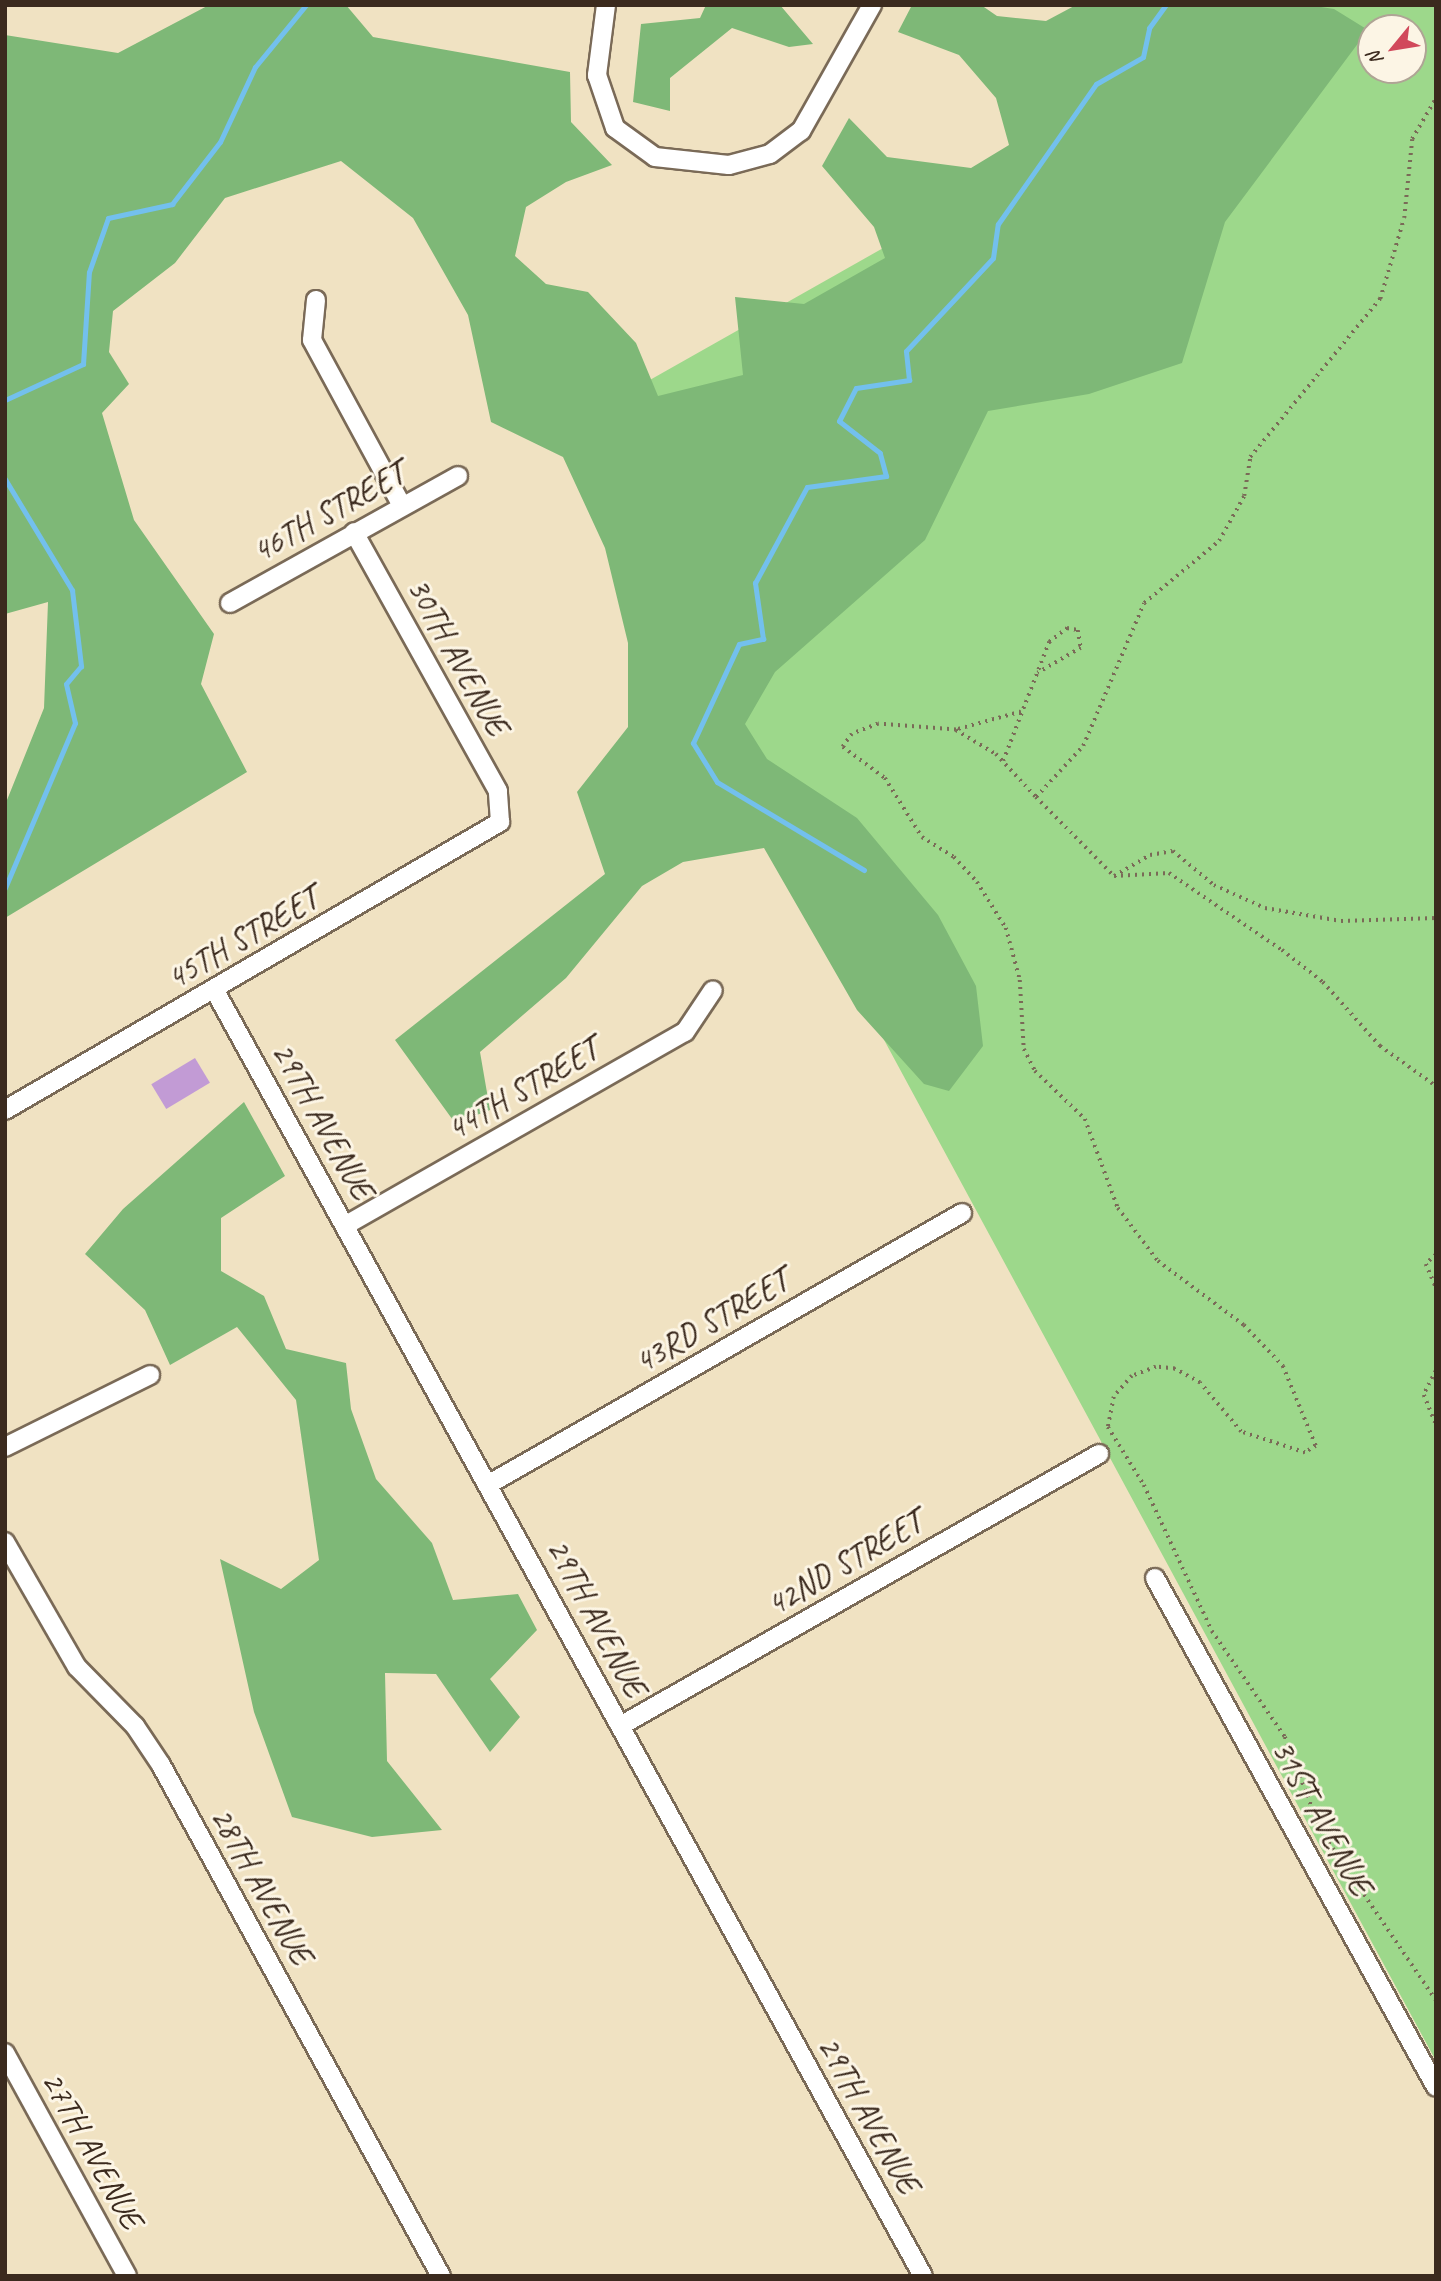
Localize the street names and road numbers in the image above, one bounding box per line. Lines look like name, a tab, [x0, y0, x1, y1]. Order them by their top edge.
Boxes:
street label: 46TH STREET	[246, 455, 412, 571]
street label: 30TH AVENUE	[398, 572, 516, 742]
street label: 45TH STREET	[160, 880, 326, 998]
street label: 44TH STREET	[440, 1031, 606, 1149]
street label: 29TH AVENUE	[263, 1036, 381, 1206]
street label: 43RD STREET	[628, 1262, 796, 1382]
street label: 42ND STREET	[760, 1503, 930, 1625]
street label: 29TH AVENUE	[538, 1533, 654, 1703]
street label: 31ST AVENUE	[1263, 1734, 1379, 1902]
street label: 28TH AVENUE	[202, 1801, 320, 1971]
street label: 29TH AVENUE	[809, 2030, 927, 2200]
street label: 27TH AVENUE	[33, 2065, 151, 2235]

